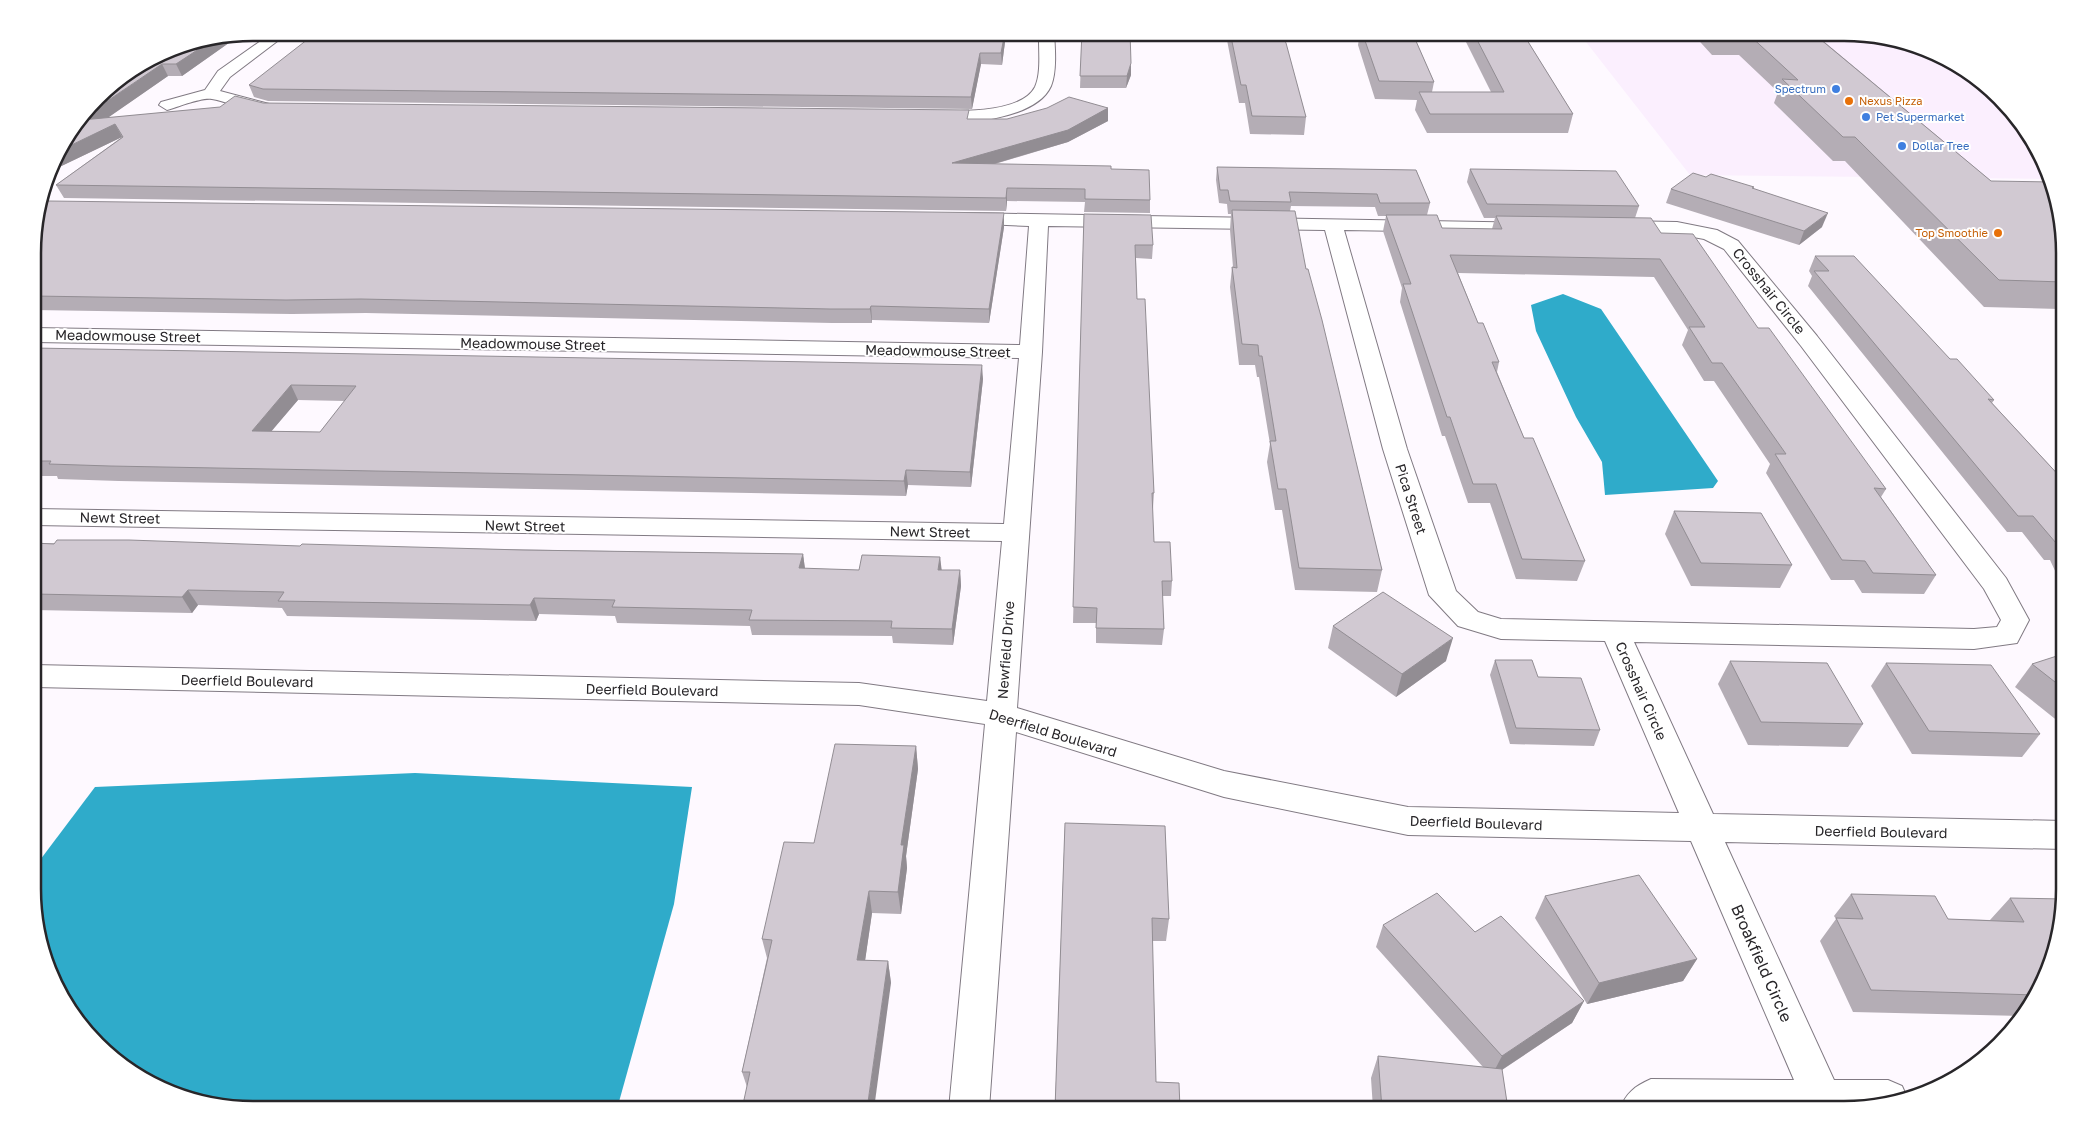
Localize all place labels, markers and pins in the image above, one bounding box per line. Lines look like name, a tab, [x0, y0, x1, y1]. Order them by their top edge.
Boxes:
place label: Spectrum	[1775, 82, 1826, 95]
marker: Spectrum	[1830, 83, 1842, 95]
place label: Nexus Pizza	[1859, 94, 1923, 107]
marker: Nexus Pizza	[1843, 95, 1855, 107]
place label: Pet Supermarket	[1876, 110, 1965, 123]
marker: Pet Supermarket	[1860, 111, 1872, 123]
place label: Dollar Tree	[1912, 139, 1969, 152]
marker: Dollar Tree	[1896, 140, 1908, 152]
place label: Top Smoothie	[1916, 226, 1988, 239]
marker: Top Smoothie	[1992, 227, 2004, 239]

